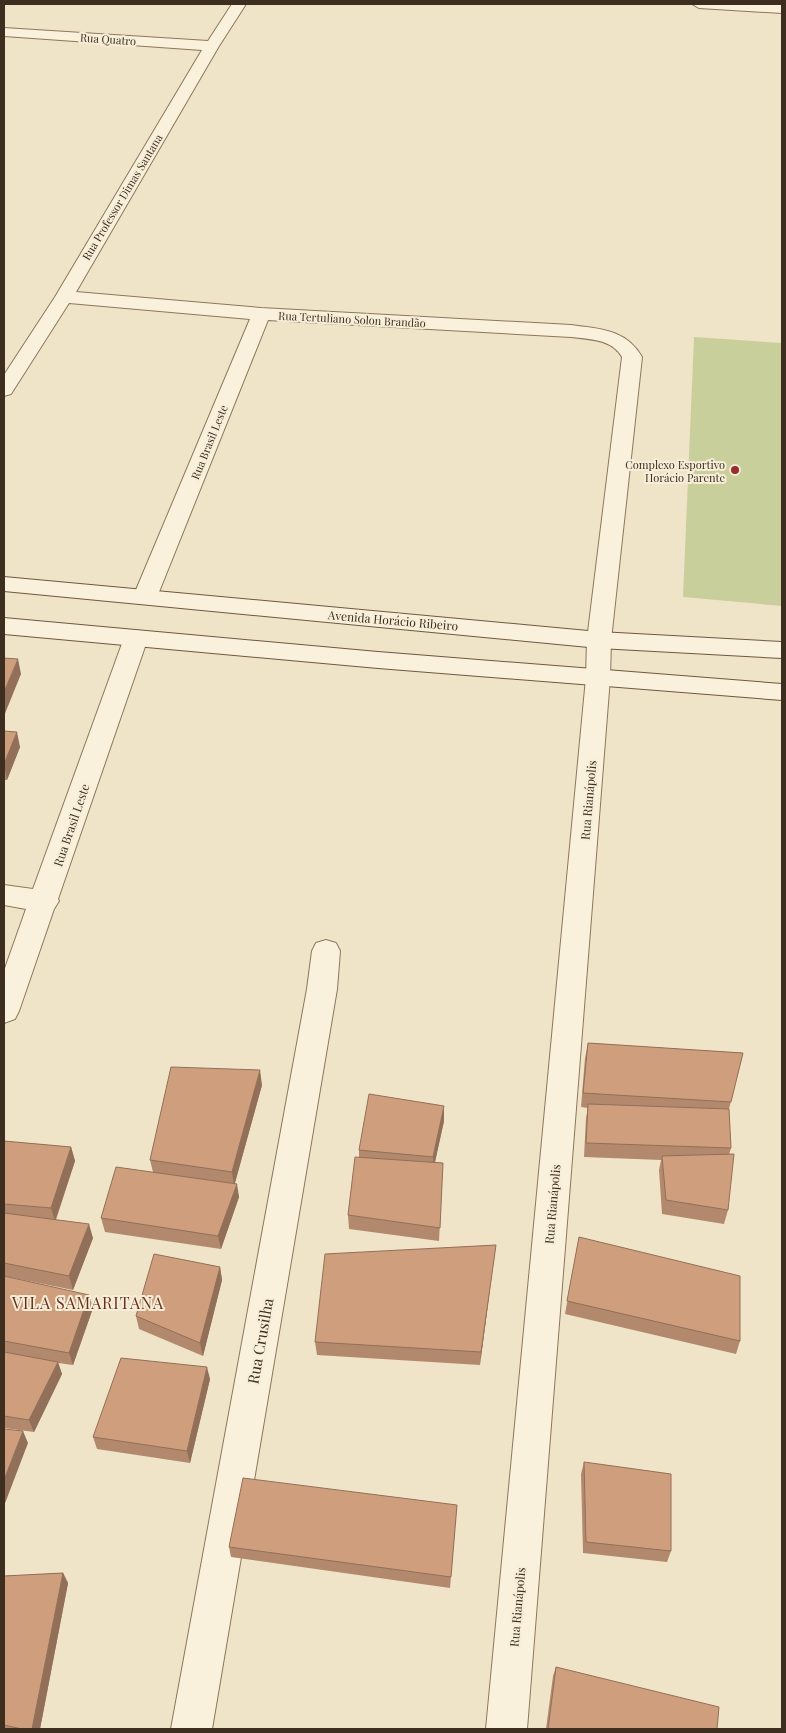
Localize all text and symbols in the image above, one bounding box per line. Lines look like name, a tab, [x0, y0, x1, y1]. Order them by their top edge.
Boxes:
street label: Rua Quatro	[79, 30, 137, 48]
street label: Rua Professor Dimas Santana	[78, 131, 166, 263]
street label: Rua Tertuliano Solon Brandão	[278, 308, 426, 330]
street label: Rua Brasil Leste	[187, 402, 231, 482]
place label: Complexo Esportivo Horácio Parente	[625, 457, 725, 485]
marker: Complexo Esportivo Horácio Parente	[729, 464, 741, 476]
street label: Avenida Horácio Ribeiro	[326, 606, 459, 634]
street label: Rua Rianápolis	[577, 760, 599, 840]
street label: Rua Brasil Leste	[49, 782, 93, 868]
street label: Rua Rianápolis	[541, 1164, 563, 1244]
district label: VILA SAMARITANA	[11, 1292, 164, 1313]
street label: Rua Crusilha	[243, 1296, 277, 1386]
street label: Rua Rianápolis	[506, 1567, 528, 1647]

